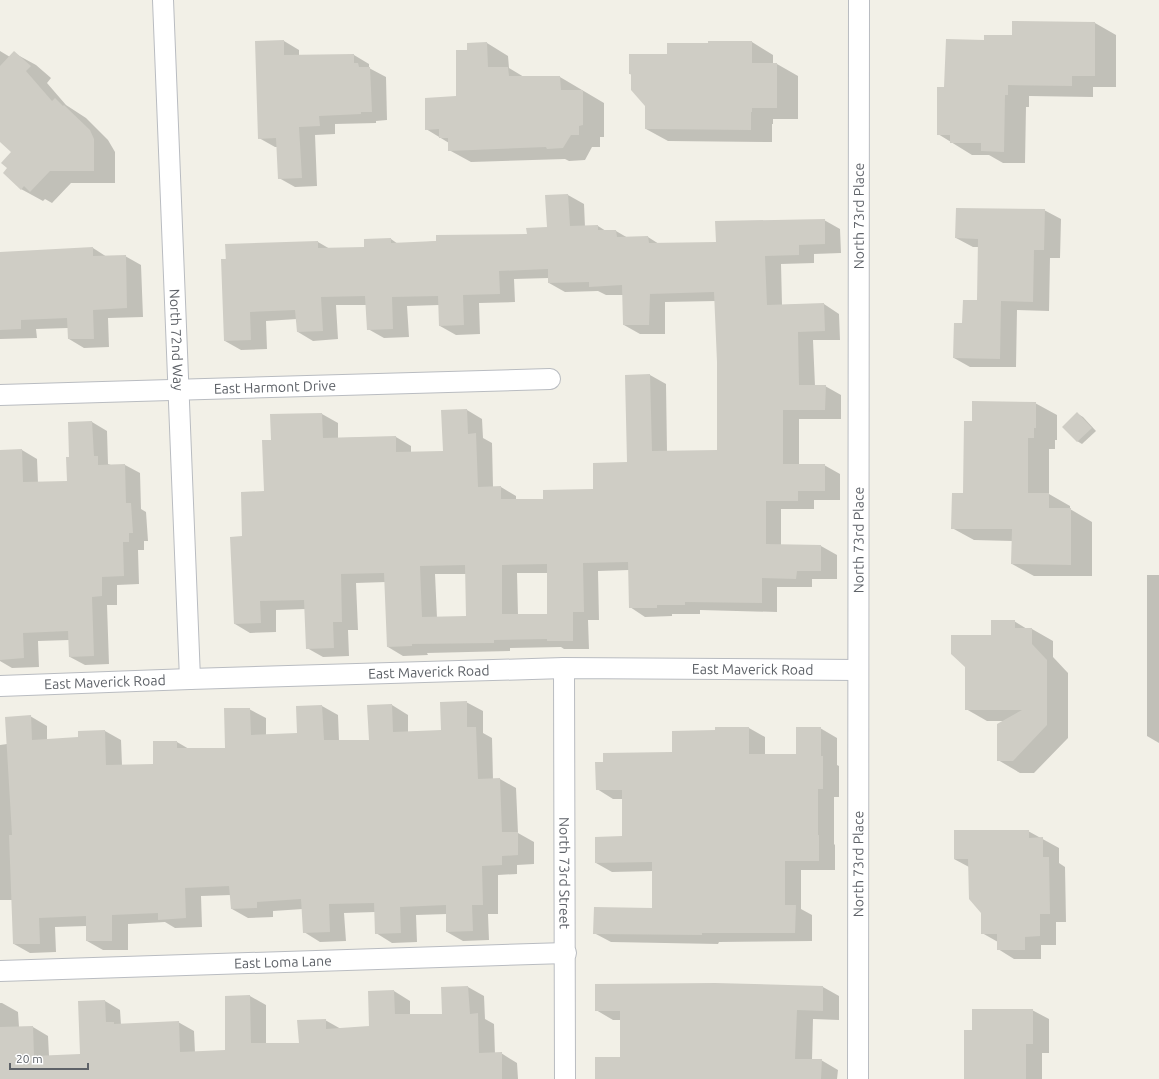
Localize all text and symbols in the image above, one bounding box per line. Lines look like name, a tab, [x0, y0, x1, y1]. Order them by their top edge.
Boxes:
street label: North 73rd Place	[851, 163, 867, 269]
street label: North 72nd Way	[166, 288, 187, 391]
street label: East Harmont Drive	[214, 377, 336, 397]
street label: North 73rd Place	[850, 487, 867, 593]
street label: East Maverick Road	[692, 661, 814, 678]
street label: East Maverick Road	[368, 662, 490, 682]
street label: East Maverick Road	[44, 672, 166, 692]
street label: North 73rd Place	[850, 811, 866, 917]
street label: North 73rd Street	[556, 817, 573, 929]
street label: East Loma Lane	[234, 952, 332, 972]
scale bar	[10, 1045, 88, 1071]
text: 20 m	[16, 1052, 43, 1065]

